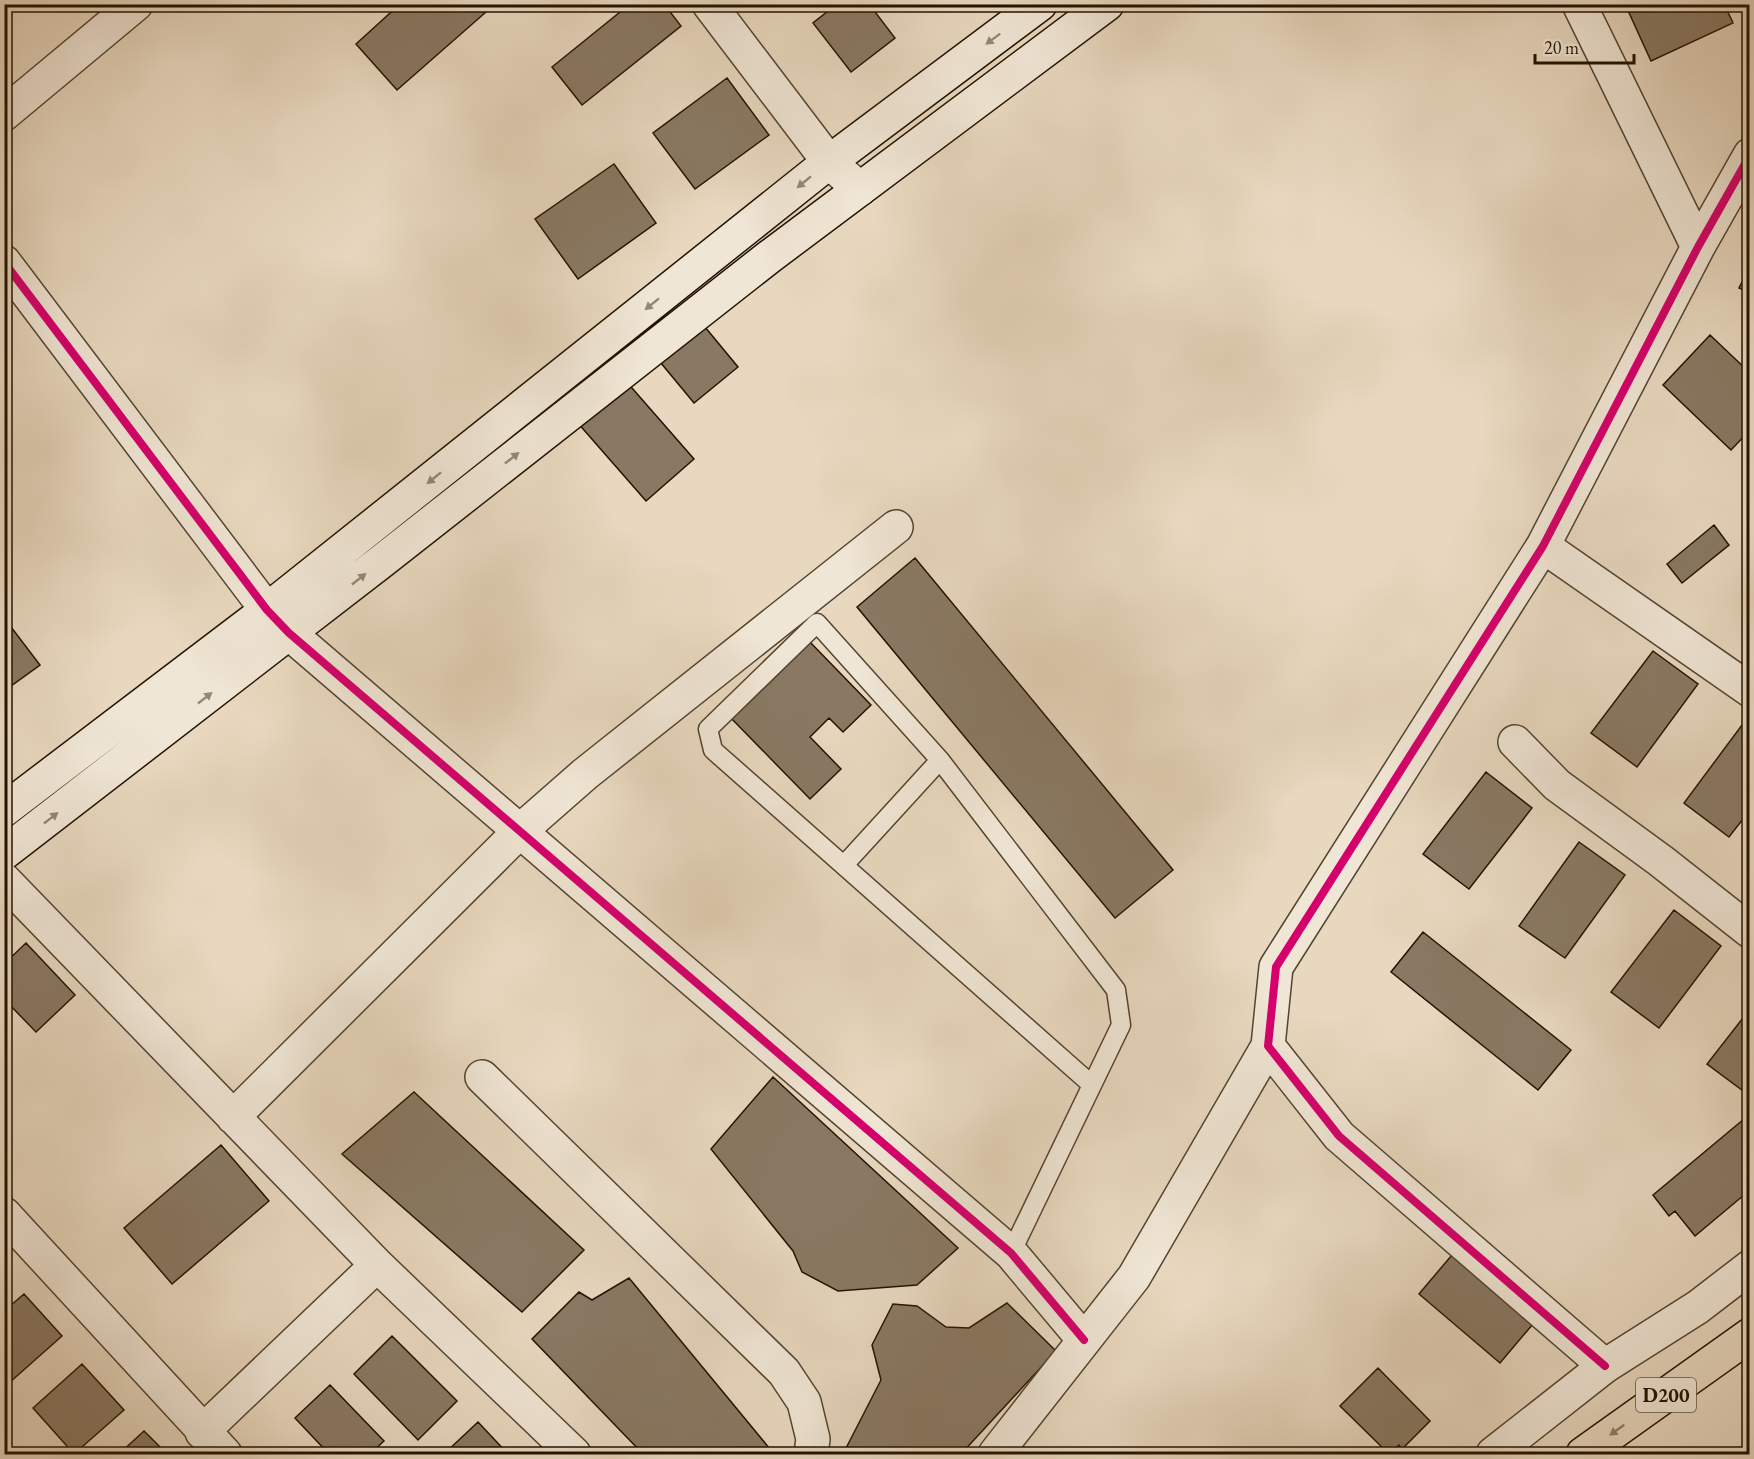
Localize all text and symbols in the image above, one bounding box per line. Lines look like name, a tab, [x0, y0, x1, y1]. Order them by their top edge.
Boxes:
scale bar	[1535, 27, 1634, 65]
one-way arrow	[986, 33, 1001, 45]
text: 20 m	[1544, 36, 1579, 59]
one-way arrow	[797, 175, 812, 188]
one-way arrow	[644, 297, 660, 310]
one-way arrow	[505, 453, 520, 465]
one-way arrow	[426, 471, 441, 483]
one-way arrow	[351, 572, 367, 585]
one-way arrow	[197, 692, 213, 705]
one-way arrow	[43, 812, 58, 824]
road number: D200	[1636, 1378, 1696, 1412]
one-way arrow	[1609, 1424, 1625, 1436]

